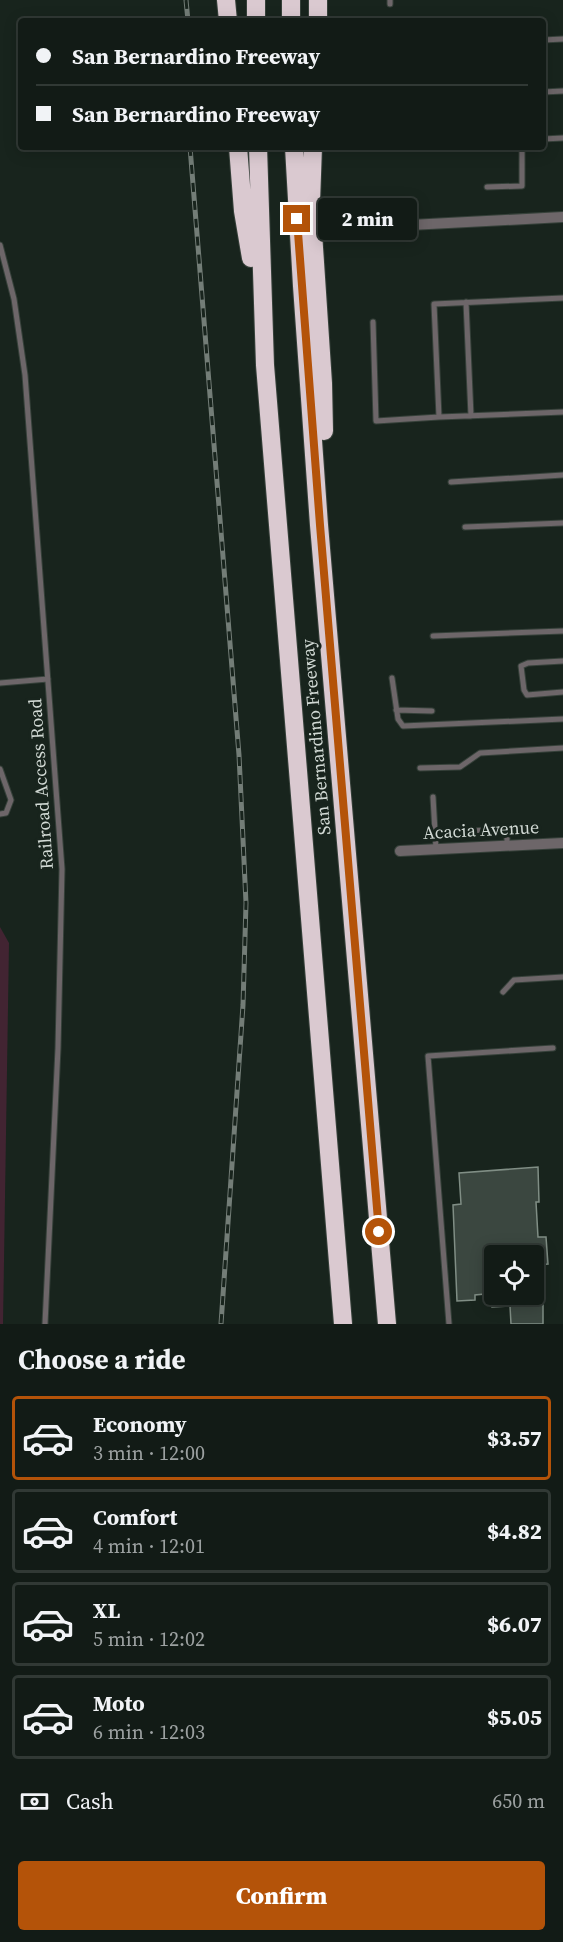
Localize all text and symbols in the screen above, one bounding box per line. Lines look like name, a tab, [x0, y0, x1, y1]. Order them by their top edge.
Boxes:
text: San Bernardino Freeway	[72, 41, 320, 71]
text: San Bernardino Freeway	[72, 99, 320, 129]
callout: 2 min	[318, 198, 417, 240]
route end	[283, 205, 310, 232]
text: 2 min	[341, 205, 394, 233]
street label: San Bernardino Freeway	[294, 637, 337, 836]
street label: Railroad Access Road	[22, 698, 59, 870]
street label: Acacia Avenue	[422, 814, 540, 845]
route start	[365, 1218, 392, 1245]
map controls	[484, 1245, 544, 1305]
button: locate	[484, 1245, 544, 1305]
text: Choose a ride	[18, 1341, 186, 1378]
text: Economy	[93, 1409, 187, 1439]
icon: car	[21, 1411, 75, 1465]
text: $3.57	[487, 1423, 542, 1453]
text: 3 min · 12:00	[93, 1439, 205, 1467]
text: Comfort	[93, 1502, 177, 1532]
icon: car	[21, 1504, 75, 1558]
text: $4.82	[487, 1516, 542, 1546]
text: 4 min · 12:01	[93, 1532, 205, 1560]
text: XL	[93, 1595, 120, 1625]
icon: car	[21, 1597, 75, 1651]
text: $6.07	[487, 1609, 542, 1639]
text: 5 min · 12:02	[93, 1625, 205, 1653]
text: Moto	[93, 1688, 145, 1718]
icon: car	[21, 1690, 75, 1744]
text: $5.05	[487, 1702, 542, 1732]
text: 6 min · 12:03	[93, 1718, 205, 1746]
icon: cash	[18, 1785, 51, 1818]
text: Cash	[66, 1786, 114, 1816]
text: 650 m	[492, 1787, 545, 1815]
button: Confirm	[18, 1861, 545, 1930]

